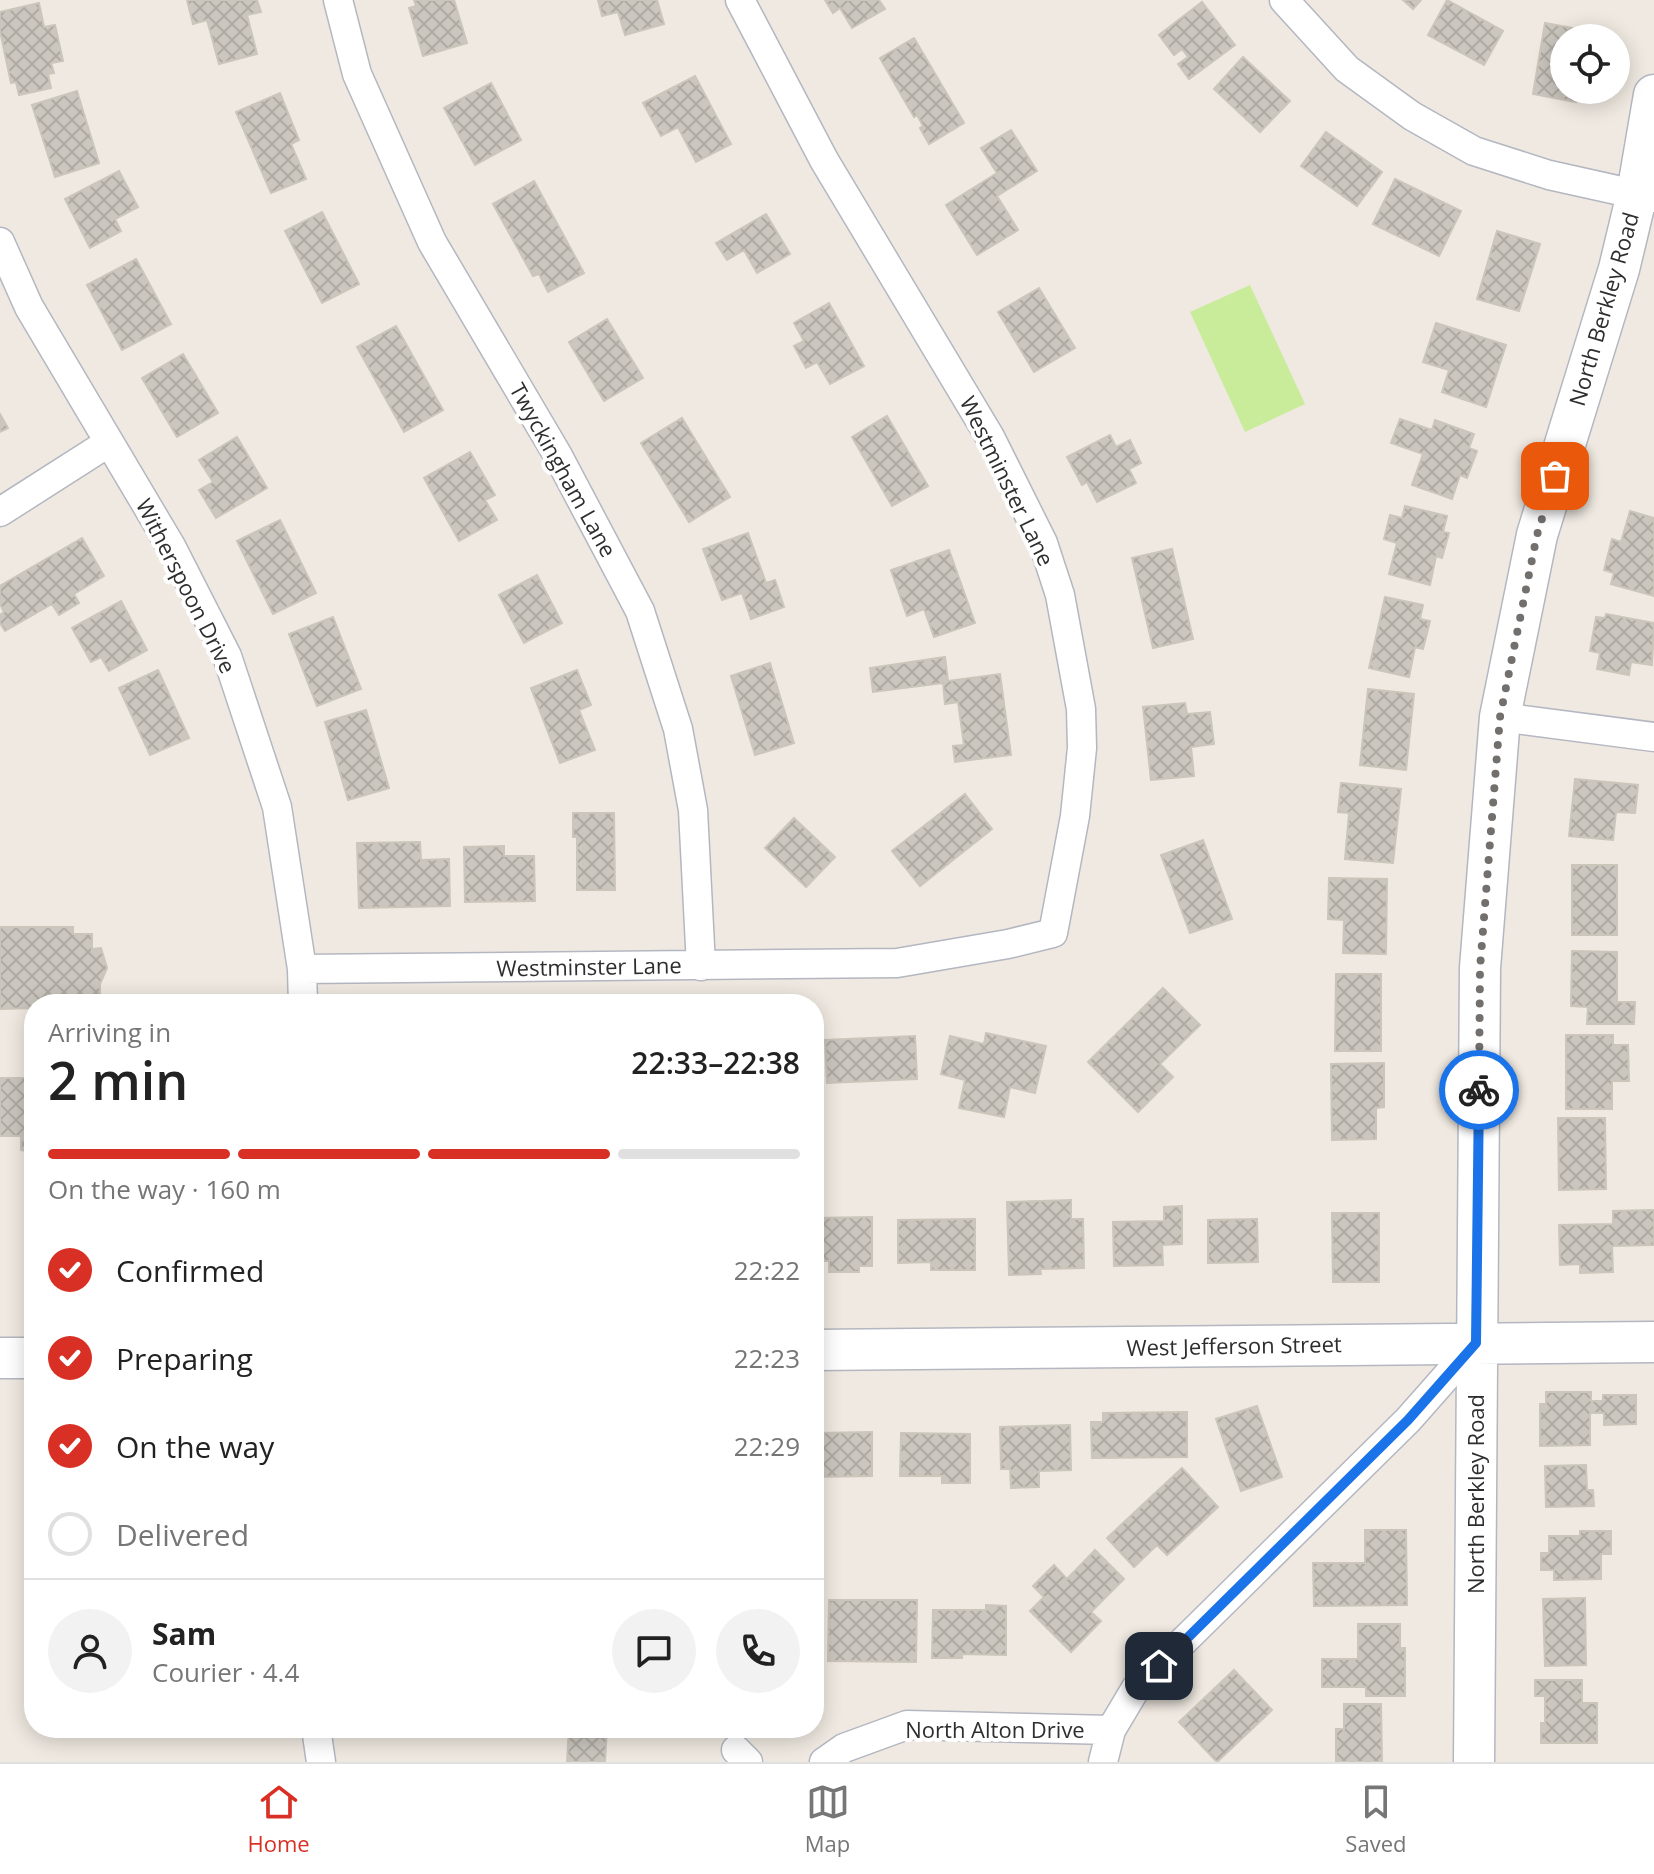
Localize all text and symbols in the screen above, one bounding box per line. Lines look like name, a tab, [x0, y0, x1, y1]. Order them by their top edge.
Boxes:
map controls	[1550, 24, 1630, 104]
button: locate	[1550, 24, 1630, 104]
street label: North Berkley Road	[1561, 208, 1645, 409]
street label: Twyckingham Lane	[504, 377, 624, 562]
street label: Westminster Lane	[954, 391, 1062, 570]
pin	[1521, 442, 1589, 510]
icon: bag	[1533, 454, 1577, 498]
street label: Witherspoon Drive	[130, 493, 244, 678]
street label: Westminster Lane	[496, 949, 682, 983]
text: Arriving in	[48, 1014, 171, 1050]
text: 22:33–22:38	[631, 1042, 800, 1083]
text: 2 min	[48, 1044, 188, 1115]
courier	[1439, 1050, 1519, 1130]
icon: bike	[1457, 1068, 1501, 1112]
text: On the way · 160 m	[48, 1171, 281, 1207]
icon: check	[48, 1248, 92, 1292]
text: Confirmed	[116, 1250, 264, 1291]
text: 22:22	[734, 1252, 800, 1288]
street label: West Jefferson Street	[1126, 1328, 1342, 1362]
icon: check	[48, 1336, 92, 1380]
text: Preparing	[116, 1338, 253, 1379]
text: 22:23	[734, 1340, 800, 1376]
street label: North Berkley Road	[1460, 1394, 1490, 1594]
icon: check	[48, 1424, 92, 1468]
text: On the way	[116, 1426, 274, 1467]
text: 22:29	[734, 1428, 800, 1464]
text: Delivered	[116, 1514, 249, 1555]
button: person	[48, 1609, 132, 1693]
button: chat	[612, 1609, 696, 1693]
button: phone	[716, 1609, 800, 1693]
text: Sam	[152, 1613, 216, 1654]
pin	[1125, 1632, 1193, 1700]
icon: home	[1137, 1644, 1181, 1688]
text: Courier · 4.4	[152, 1654, 299, 1690]
street label: North Alton Drive	[905, 1714, 1085, 1744]
tab: Home	[248, 1780, 310, 1858]
tab: Map	[805, 1780, 850, 1858]
tab: Saved	[1345, 1780, 1406, 1858]

